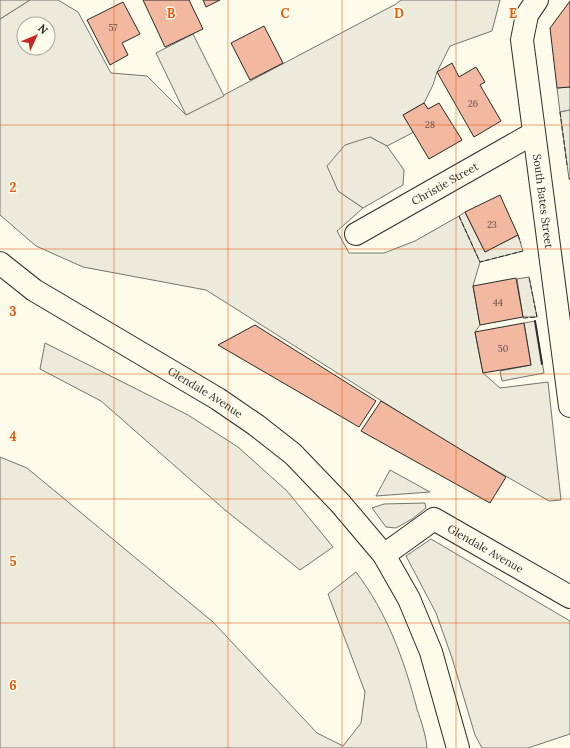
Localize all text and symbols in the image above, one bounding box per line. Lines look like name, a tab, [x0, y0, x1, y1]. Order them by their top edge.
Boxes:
text: B	[167, 5, 176, 22]
text: C	[281, 5, 290, 22]
text: D	[394, 5, 404, 22]
text: E	[509, 5, 517, 22]
north arrow	[16, 16, 56, 56]
text: N	[35, 21, 52, 37]
house number: 57	[108, 22, 118, 33]
house number: 26	[468, 98, 478, 109]
house number: 28	[425, 119, 435, 130]
street label: South Bates Street	[530, 153, 556, 250]
street label: Christie Street	[409, 159, 481, 208]
text: 2	[10, 179, 17, 196]
house number: 23	[487, 219, 497, 230]
house number: 44	[493, 297, 503, 308]
text: 3	[9, 303, 17, 320]
house number: 50	[498, 343, 509, 354]
street label: Glendale Avenue	[165, 364, 245, 421]
text: 4	[9, 428, 17, 445]
street label: Glendale Avenue	[445, 521, 526, 576]
text: 5	[9, 553, 17, 570]
text: 6	[9, 677, 17, 694]

